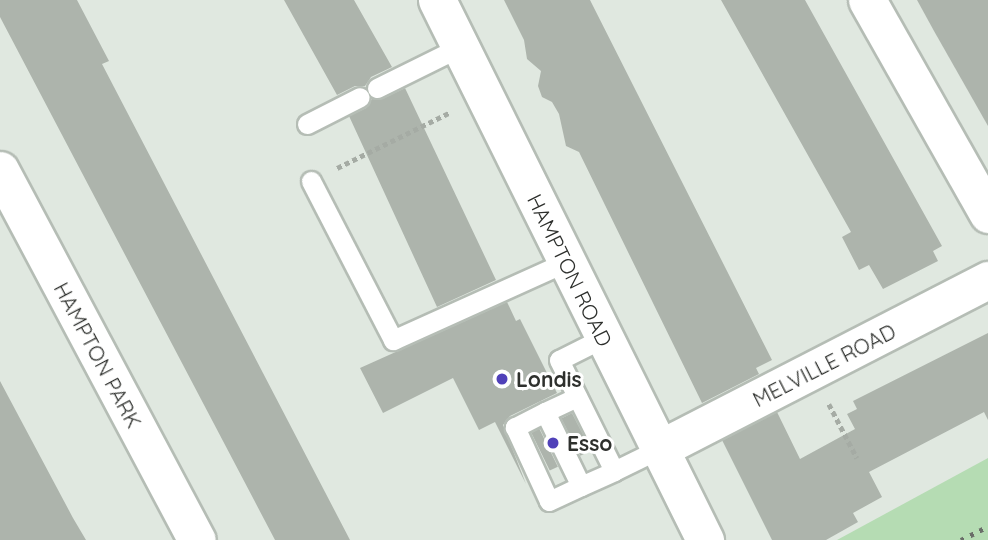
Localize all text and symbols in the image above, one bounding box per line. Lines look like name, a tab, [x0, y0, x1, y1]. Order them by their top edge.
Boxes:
street label: HAMPTON ROAD	[522, 190, 618, 350]
street label: HAMPTON PARK	[49, 278, 147, 432]
street label: MELVILLE ROAD	[748, 318, 900, 412]
place label: Londis	[516, 366, 582, 392]
marker: Londis	[494, 371, 510, 387]
place label: Esso	[567, 430, 612, 456]
marker: Esso	[545, 435, 561, 451]

